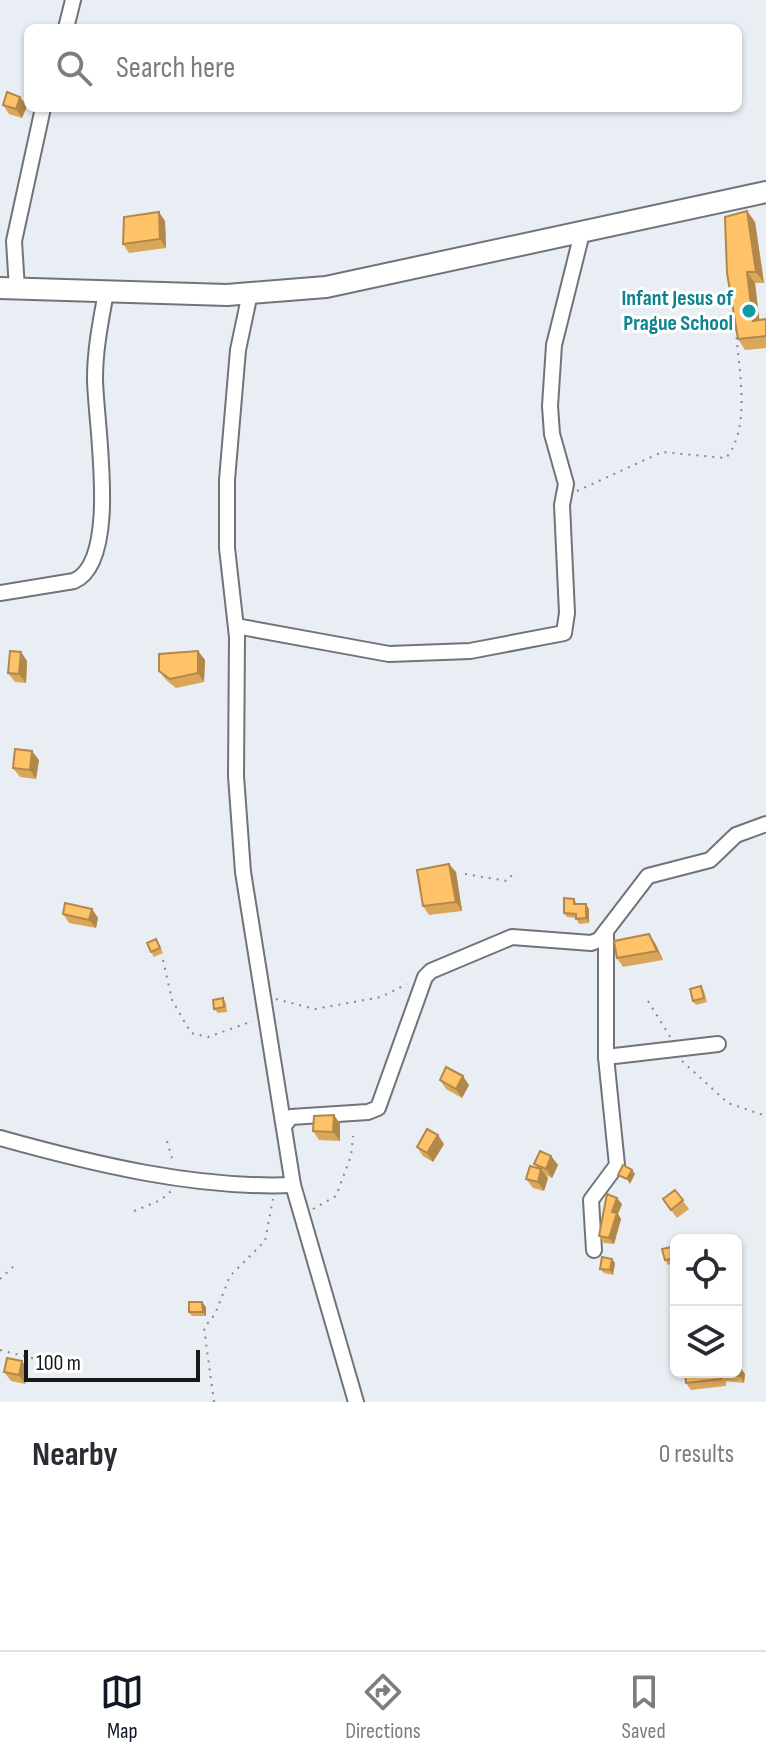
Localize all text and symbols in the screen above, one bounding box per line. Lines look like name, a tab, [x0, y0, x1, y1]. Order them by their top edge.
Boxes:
search box	[24, 24, 742, 112]
icon: search	[52, 46, 96, 90]
text: Search here	[116, 50, 235, 86]
place label: Infant Jesus of Prague School	[621, 285, 734, 337]
marker: Infant Jesus of Prague School	[740, 302, 758, 320]
map controls	[670, 1234, 742, 1378]
button: locate	[670, 1234, 742, 1306]
button: layers	[670, 1306, 742, 1378]
scale bar	[24, 1346, 200, 1382]
text: 100 m	[36, 1350, 81, 1377]
text: Nearby	[32, 1434, 118, 1475]
text: 0 results	[659, 1439, 734, 1470]
tab: Map	[100, 1670, 144, 1745]
tab: Directions	[345, 1670, 421, 1745]
tab: Saved	[622, 1670, 666, 1745]

